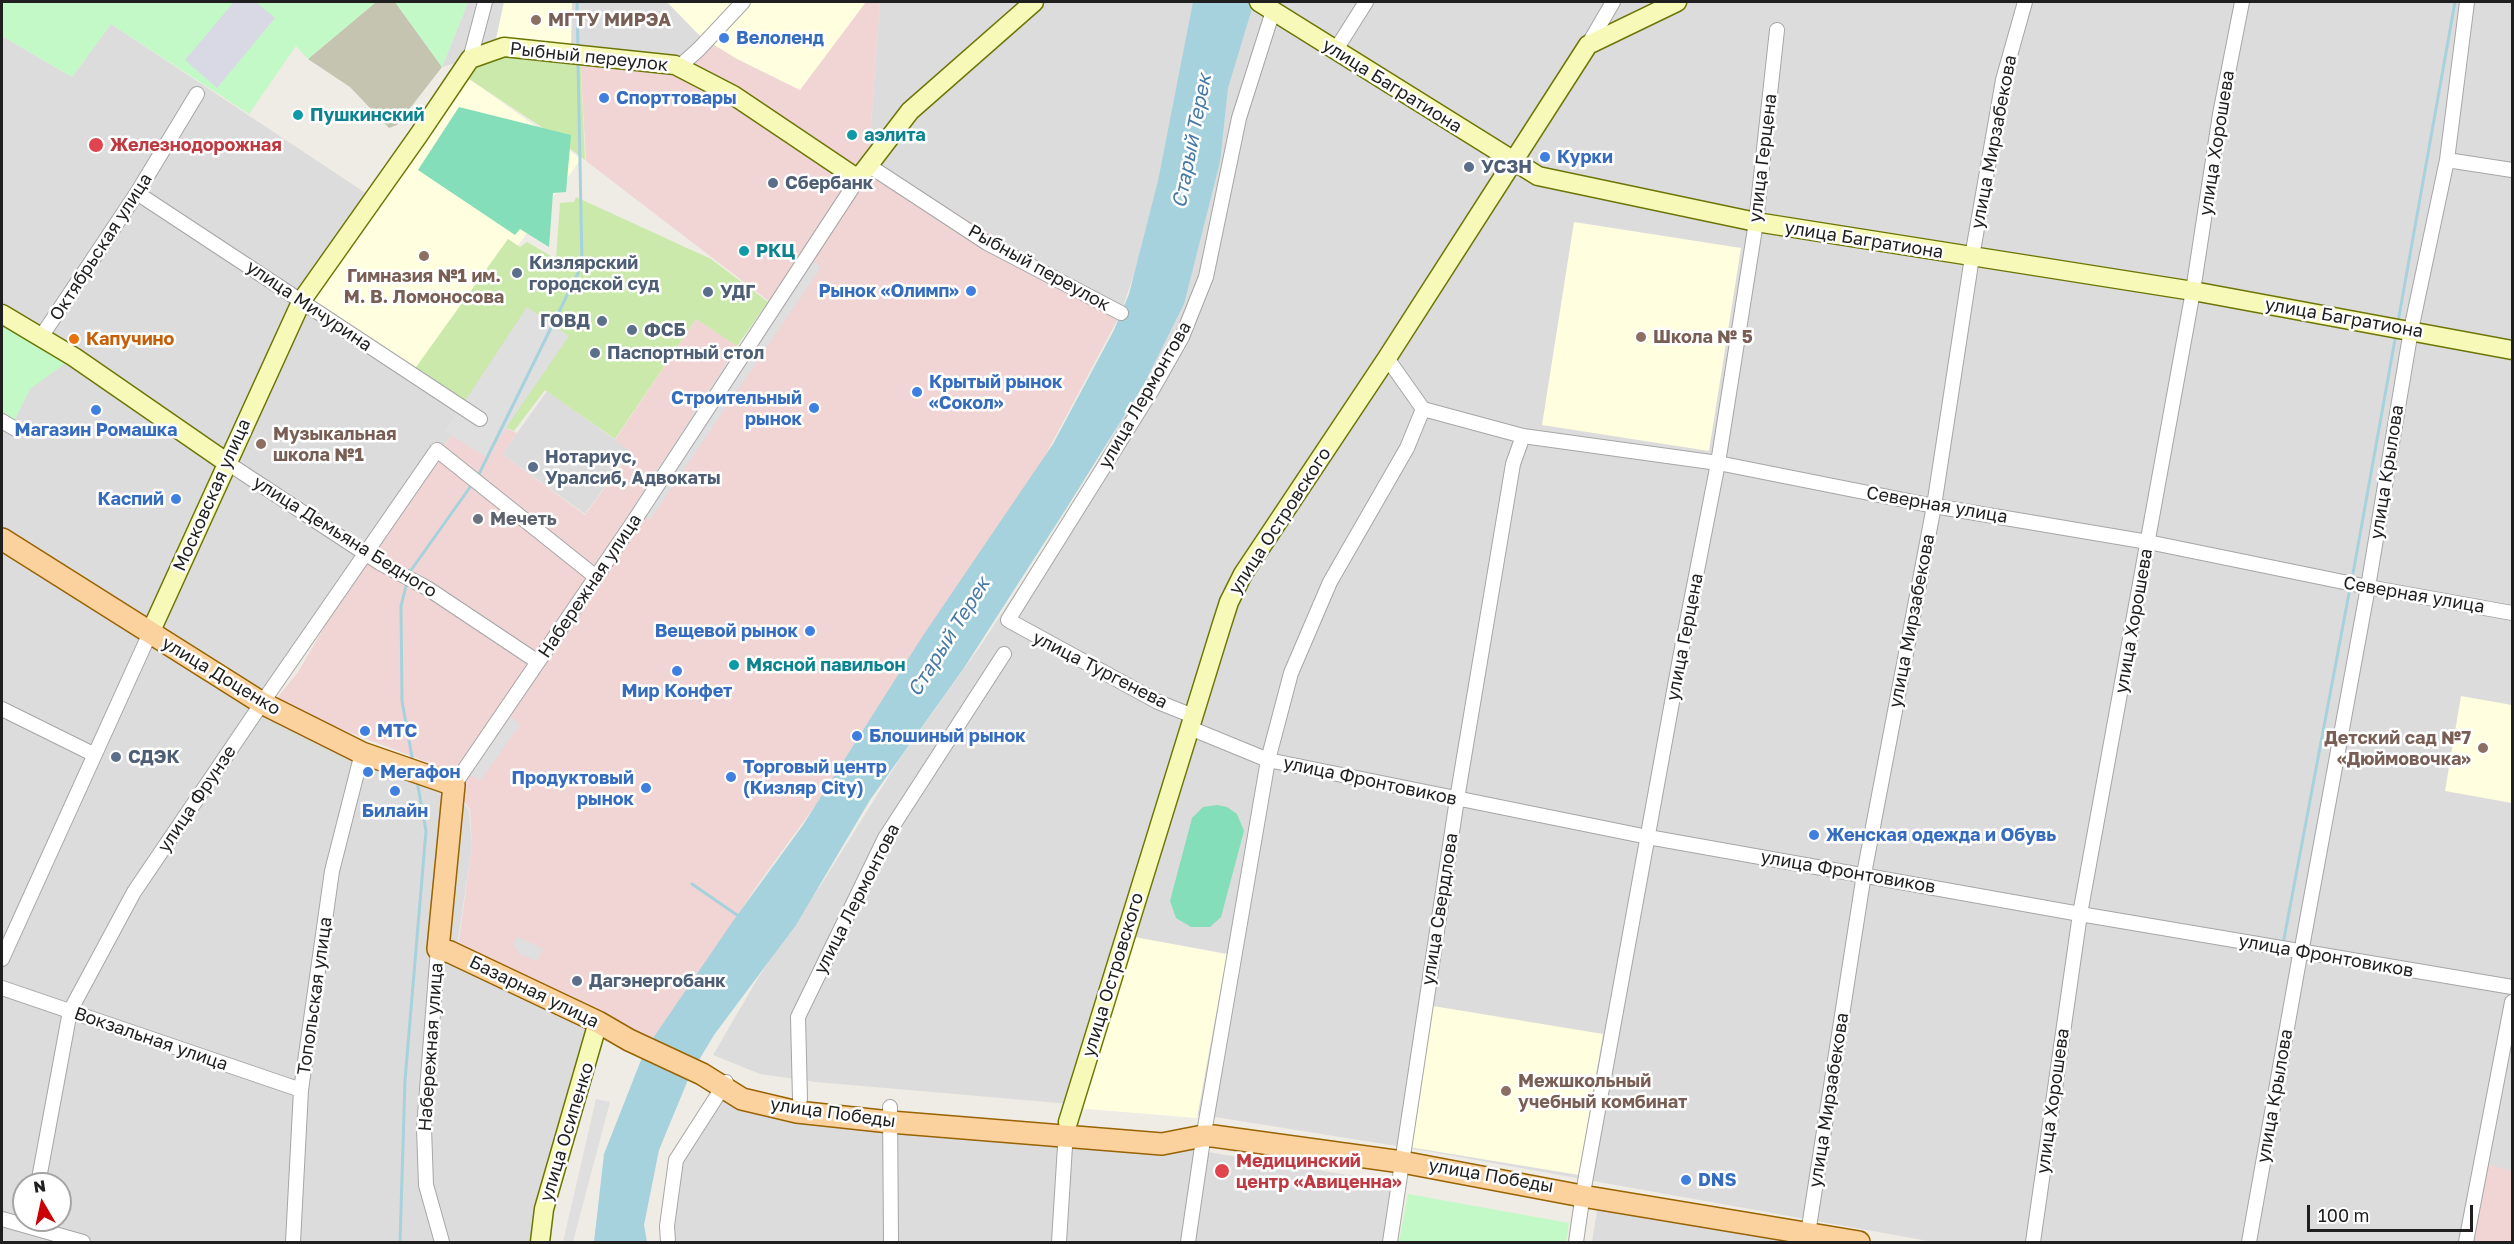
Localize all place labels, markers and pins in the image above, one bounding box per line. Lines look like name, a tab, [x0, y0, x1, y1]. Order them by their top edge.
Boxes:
place label: МГТУ МИРЭА	[548, 9, 671, 31]
marker: МГТУ МИРЭА	[529, 13, 543, 27]
place label: Велоленд	[736, 27, 824, 49]
marker: Велоленд	[717, 31, 731, 45]
place label: Спорттовары	[616, 87, 737, 109]
marker: Спорттовары	[597, 91, 611, 105]
place label: Пушкинский	[310, 104, 425, 126]
marker: Пушкинский	[291, 108, 305, 122]
place label: аэлита	[864, 124, 926, 146]
marker: аэлита	[845, 128, 859, 142]
place label: Железнодорожная	[110, 134, 282, 156]
marker: Железнодорожная	[87, 136, 105, 154]
place label: Курки	[1557, 146, 1613, 168]
marker: Курки	[1538, 150, 1552, 164]
place label: УСЗН	[1481, 156, 1532, 178]
marker: УСЗН	[1462, 160, 1476, 174]
place label: Сбербанк	[785, 172, 873, 194]
marker: Сбербанк	[766, 176, 780, 190]
place label: РКЦ	[756, 240, 795, 262]
marker: РКЦ	[737, 244, 751, 258]
marker: Гимназия №1 им. М. В. Ломоносова	[417, 249, 431, 263]
place label: Кизлярский городской суд	[529, 252, 659, 294]
place label: Гимназия №1 им. М. В. Ломоносова	[344, 265, 504, 308]
marker: Кизлярский городской суд	[510, 266, 524, 280]
place label: Рынок «Олимп»	[818, 280, 959, 302]
place label: УДГ	[720, 281, 755, 303]
marker: Рынок «Олимп»	[964, 284, 978, 298]
marker: УДГ	[701, 285, 715, 299]
place label: ГОВД	[540, 310, 590, 332]
marker: ГОВД	[595, 314, 609, 328]
place label: ФСБ	[644, 319, 686, 341]
marker: ФСБ	[625, 323, 639, 337]
place label: Школа № 5	[1653, 326, 1753, 348]
place label: Капучино	[86, 328, 174, 350]
marker: Школа № 5	[1634, 330, 1648, 344]
marker: Капучино	[67, 332, 81, 346]
place label: Паспортный стол	[607, 342, 764, 364]
marker: Паспортный стол	[588, 346, 602, 360]
place label: Крытый рынок «Сокол»	[929, 371, 1062, 413]
marker: Крытый рынок «Сокол»	[910, 385, 924, 399]
place label: Строительный рынок	[671, 387, 802, 430]
marker: Строительный рынок	[807, 401, 821, 415]
marker: Магазин Ромашка	[89, 403, 103, 417]
place label: Магазин Ромашка	[14, 419, 178, 441]
place label: Музыкальная школа №1	[273, 423, 396, 466]
marker: Музыкальная школа №1	[254, 437, 268, 451]
place label: Нотариус, Уралсиб, Адвокаты	[545, 446, 721, 488]
marker: Нотариус, Уралсиб, Адвокаты	[526, 460, 540, 474]
place label: Каспий	[97, 488, 164, 510]
marker: Каспий	[169, 492, 183, 506]
place label: Мечеть	[490, 508, 557, 530]
marker: Мечеть	[471, 512, 485, 526]
place label: Вещевой рынок	[655, 620, 798, 642]
marker: Вещевой рынок	[803, 624, 817, 638]
place label: Мясной павильон	[746, 654, 905, 676]
marker: Мясной павильон	[727, 658, 741, 672]
marker: Мир Конфет	[670, 664, 684, 678]
place label: Мир Конфет	[622, 680, 732, 702]
place label: МТС	[377, 720, 417, 742]
marker: МТС	[358, 724, 372, 738]
place label: Блошиный рынок	[869, 725, 1026, 747]
place label: Детский сад №7 «Дюймовочка»	[2324, 727, 2471, 770]
marker: Блошиный рынок	[850, 729, 864, 743]
marker: Детский сад №7 «Дюймовочка»	[2476, 741, 2490, 755]
place label: СДЭК	[128, 746, 180, 768]
marker: СДЭК	[109, 750, 123, 764]
place label: Торговый центр (Кизляр City)	[743, 756, 887, 798]
place label: Мегафон	[380, 761, 461, 783]
marker: Мегафон	[361, 765, 375, 779]
place label: Продуктовый рынок	[511, 767, 634, 810]
marker: Торговый центр (Кизляр City)	[724, 770, 738, 784]
marker: Продуктовый рынок	[639, 781, 653, 795]
marker: Билайн	[388, 784, 402, 798]
place label: Билайн	[362, 800, 428, 822]
place label: Женская одежда и Обувь	[1826, 824, 2056, 846]
marker: Женская одежда и Обувь	[1807, 828, 1821, 842]
place label: Дагэнергобанк	[589, 970, 726, 992]
marker: Дагэнергобанк	[570, 974, 584, 988]
place label: Межшкольный учебный комбинат	[1518, 1070, 1687, 1112]
marker: Межшкольный учебный комбинат	[1499, 1084, 1513, 1098]
place label: Медицинский центр «Авиценна»	[1236, 1150, 1402, 1192]
marker: Медицинский центр «Авиценна»	[1213, 1162, 1231, 1180]
place label: DNS	[1698, 1169, 1737, 1191]
marker: DNS	[1679, 1173, 1693, 1187]

